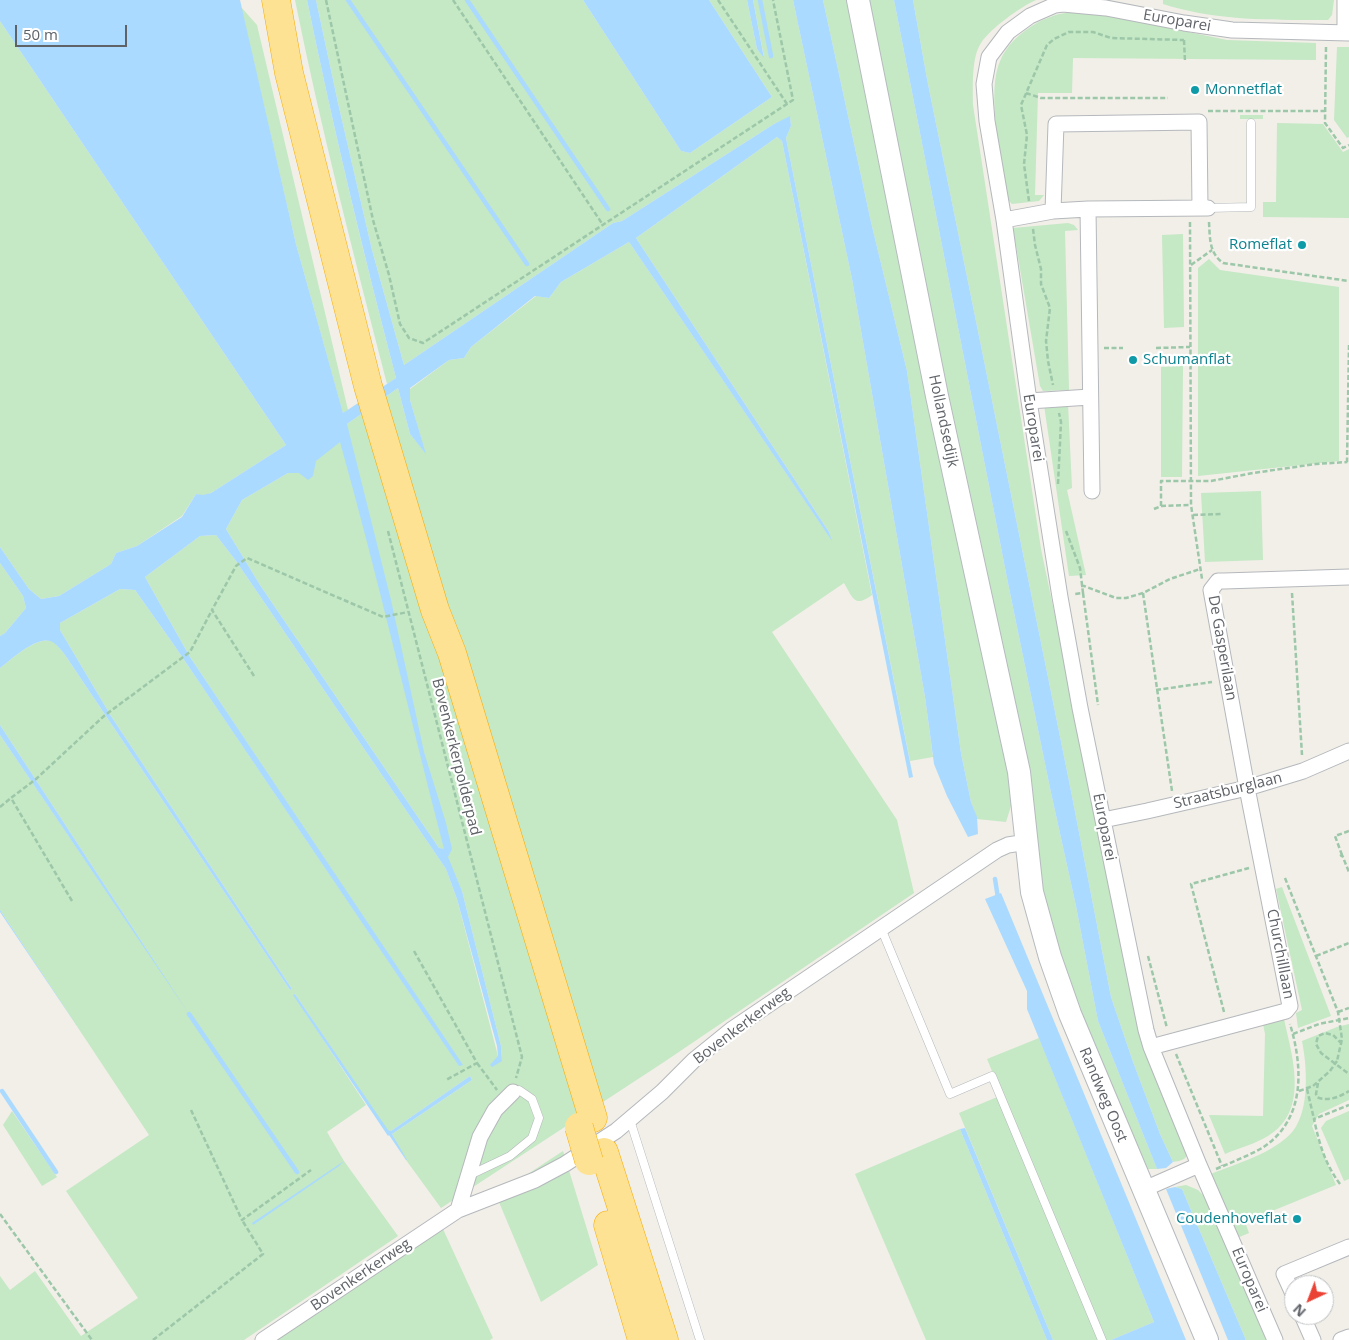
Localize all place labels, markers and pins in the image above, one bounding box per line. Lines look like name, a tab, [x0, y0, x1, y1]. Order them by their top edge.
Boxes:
place label: Monnetflat	[1205, 81, 1282, 99]
marker: Monnetflat	[1189, 84, 1201, 96]
place label: Romeflat	[1229, 236, 1292, 254]
marker: Romeflat	[1296, 239, 1308, 251]
place label: Schumanflat	[1143, 351, 1231, 369]
marker: Schumanflat	[1127, 354, 1139, 366]
place label: Coudenhoveflat	[1176, 1210, 1287, 1228]
marker: Coudenhoveflat	[1291, 1213, 1303, 1225]

